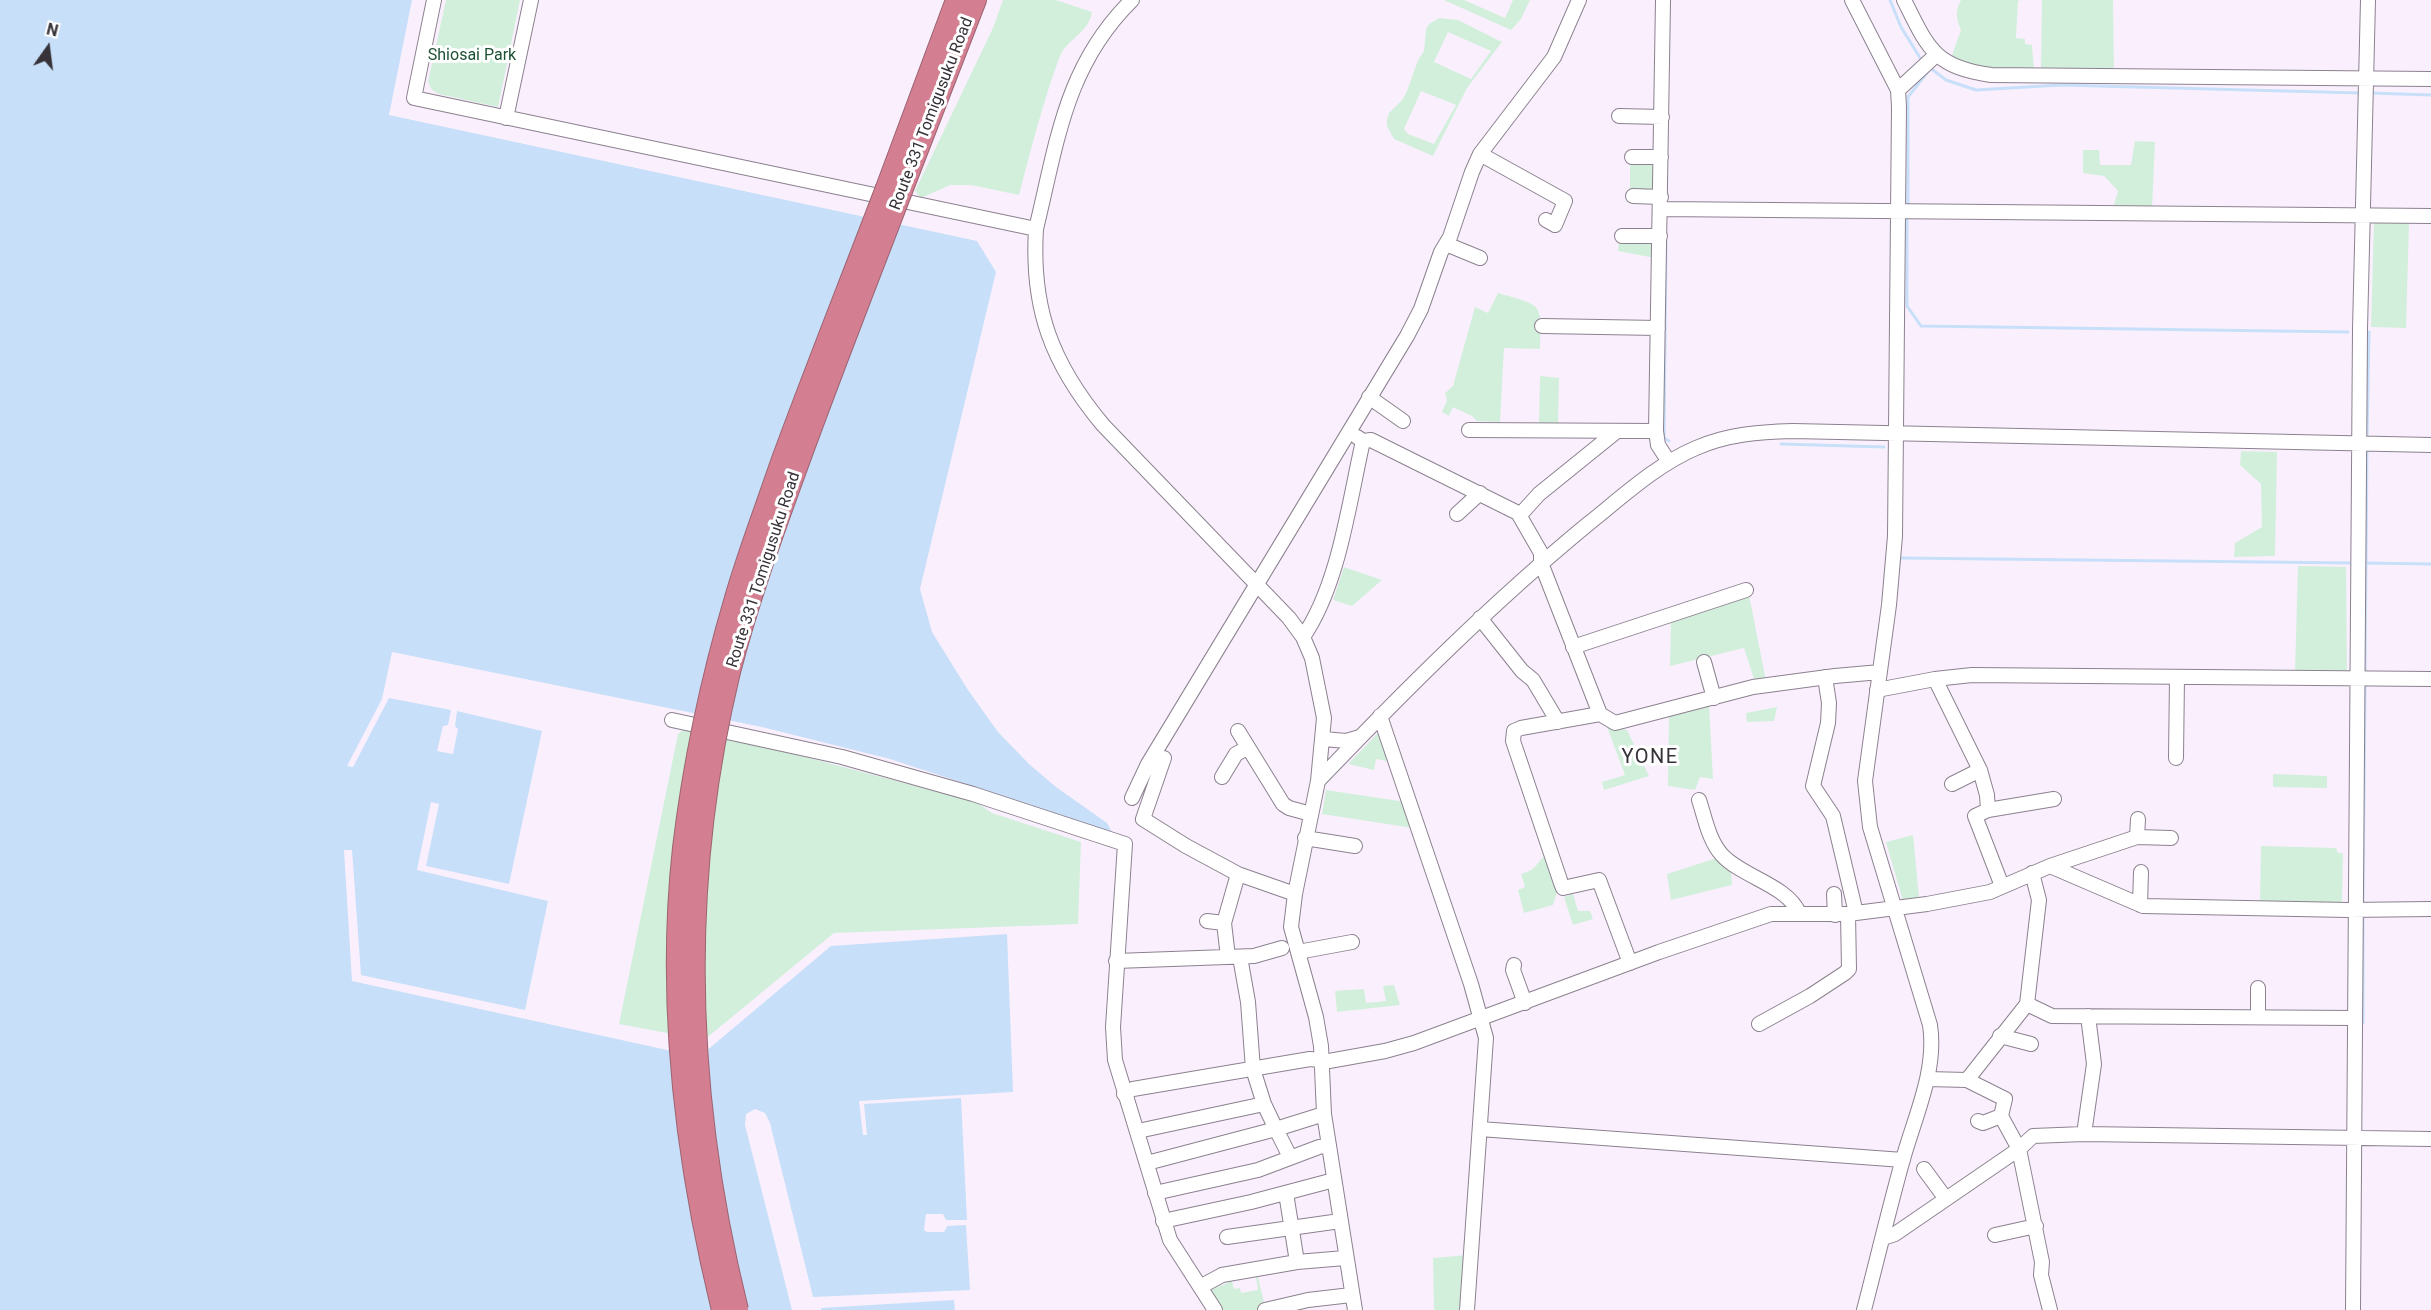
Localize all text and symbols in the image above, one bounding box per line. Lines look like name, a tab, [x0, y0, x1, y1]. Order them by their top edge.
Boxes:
street label: Route 331 Tomigusuku Road	[886, 15, 978, 213]
north arrow	[18, 18, 78, 78]
text: N	[45, 19, 60, 41]
park label: Shiosai Park	[428, 46, 516, 66]
street label: Route 331 Tomigusuku Road	[723, 470, 805, 670]
district label: YONE	[1621, 746, 1679, 770]

